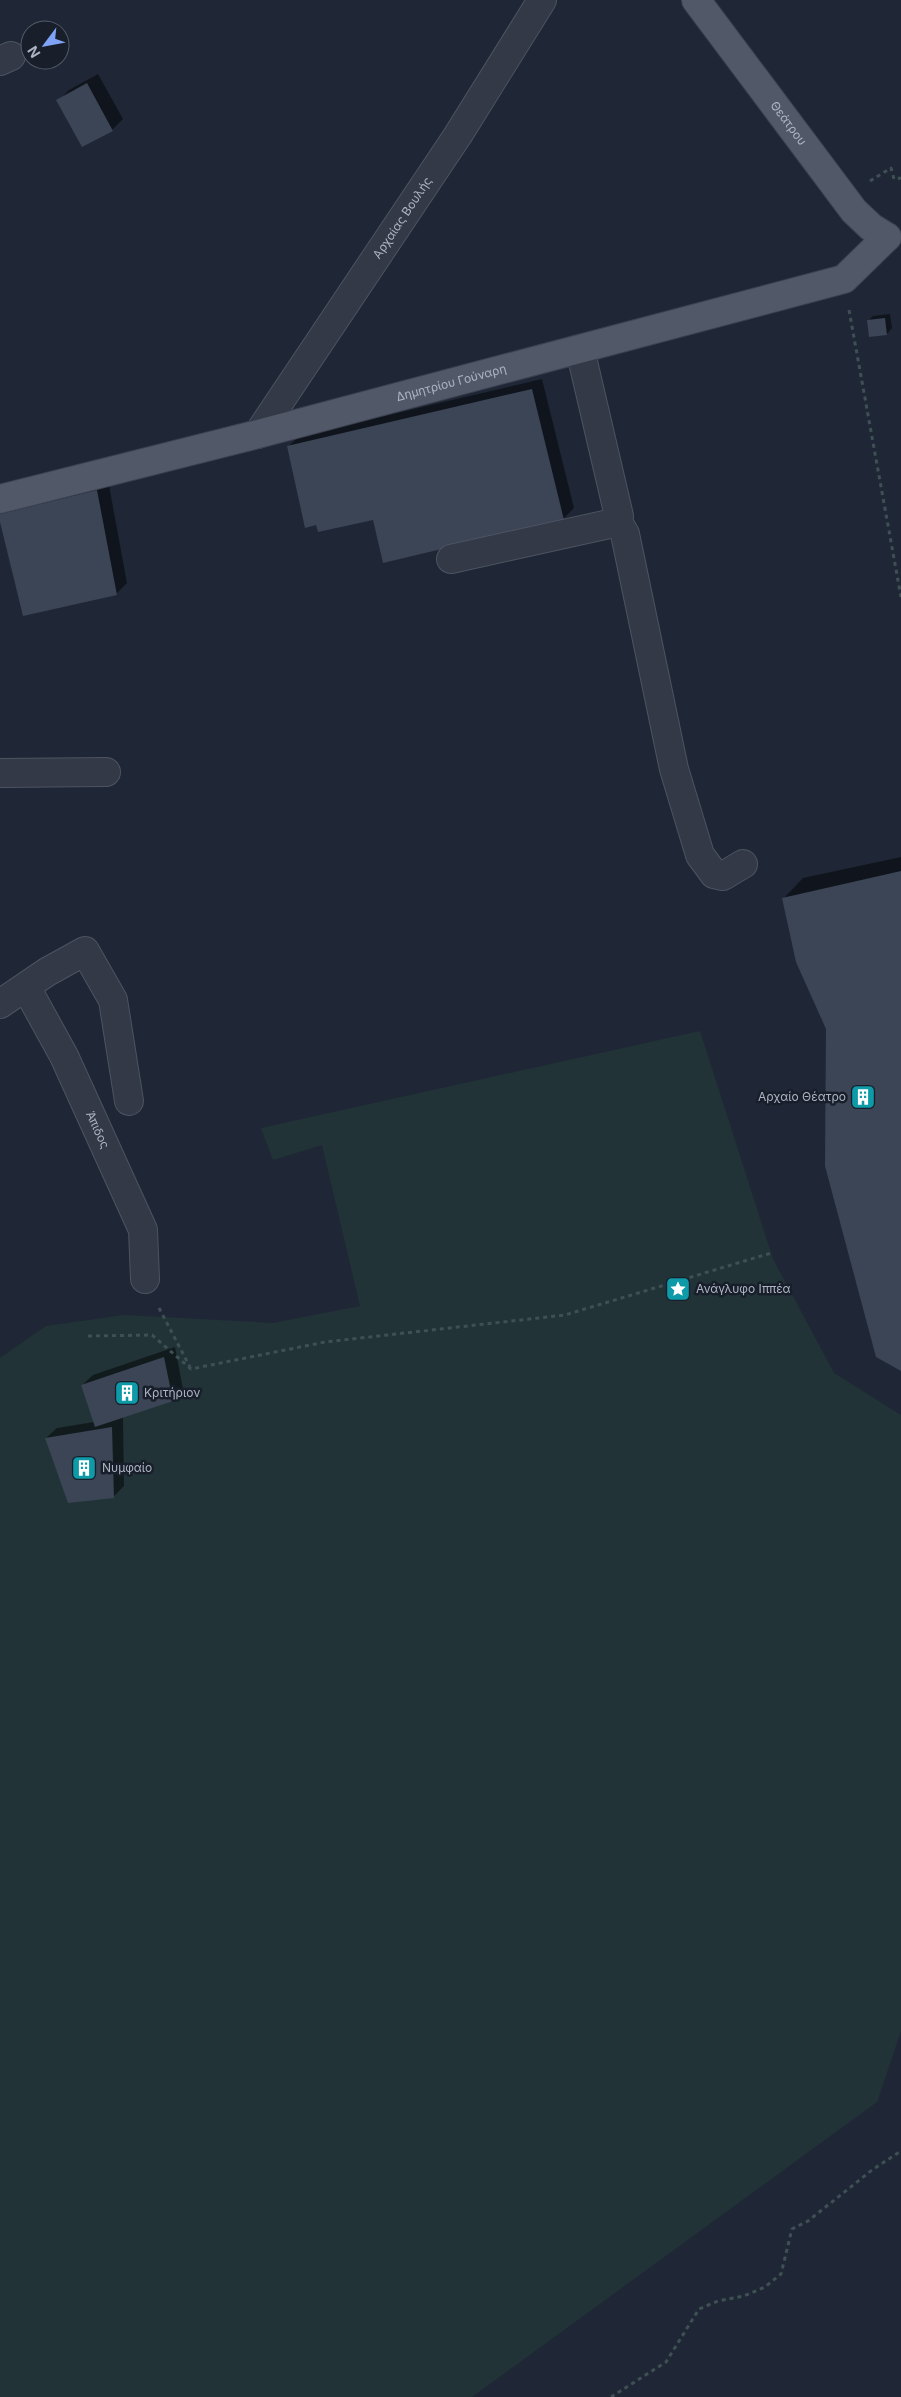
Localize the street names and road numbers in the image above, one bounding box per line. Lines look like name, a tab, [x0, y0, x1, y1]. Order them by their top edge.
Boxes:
street label: Θεάτρου	[767, 98, 810, 148]
street label: Αρχαίας Βουλής	[369, 174, 435, 261]
street label: Δημητρίου Γούναρη	[395, 361, 508, 404]
street label: Άπιδος	[83, 1109, 113, 1151]

